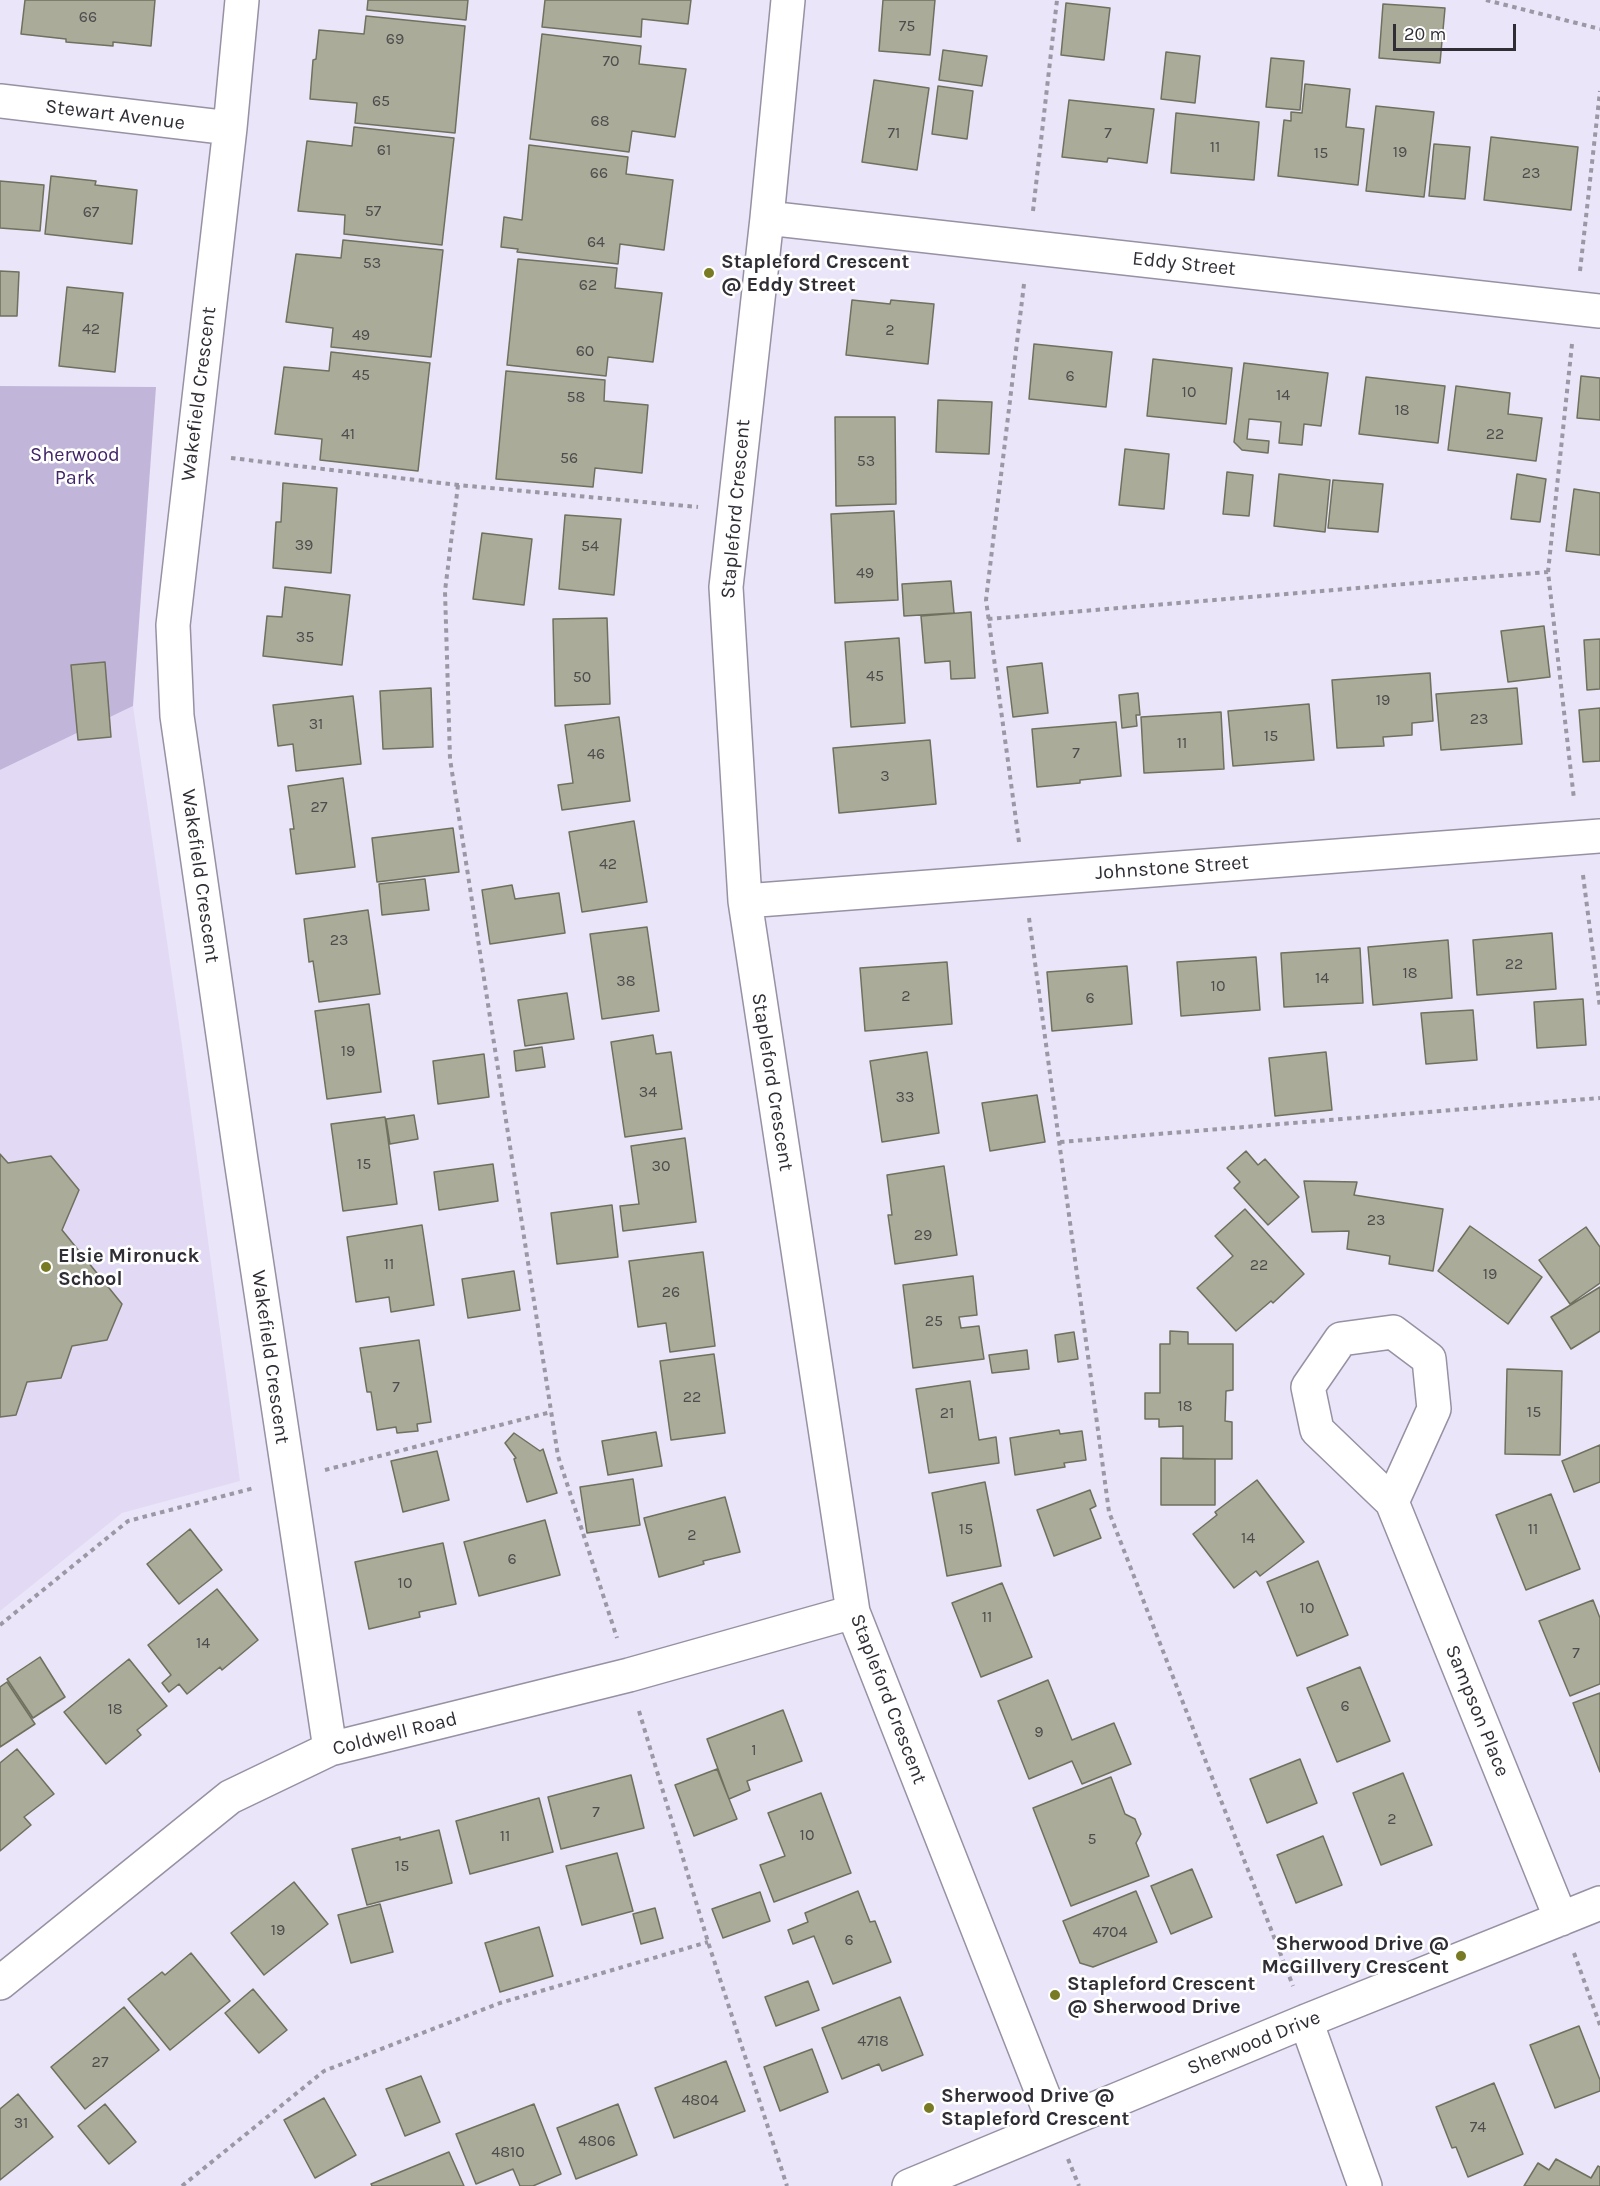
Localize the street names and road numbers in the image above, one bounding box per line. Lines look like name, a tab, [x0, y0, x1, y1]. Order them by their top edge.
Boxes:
street label: Stewart Avenue	[44, 95, 186, 135]
street label: Eddy Street	[1131, 247, 1237, 281]
street label: Wakefield Crescent	[176, 305, 222, 483]
street label: Stapleford Crescent	[716, 418, 756, 600]
street label: Wakefield Crescent	[176, 787, 224, 965]
street label: Johnstone Street	[1094, 851, 1250, 885]
street label: Stapleford Crescent	[746, 991, 798, 1173]
street label: Wakefield Crescent	[246, 1268, 294, 1446]
street label: Stapleford Crescent	[845, 1611, 931, 1787]
street label: Sampson Place	[1440, 1642, 1514, 1780]
street label: Coldwell Road	[330, 1707, 460, 1761]
street label: Sherwood Drive	[1184, 2005, 1324, 2081]

